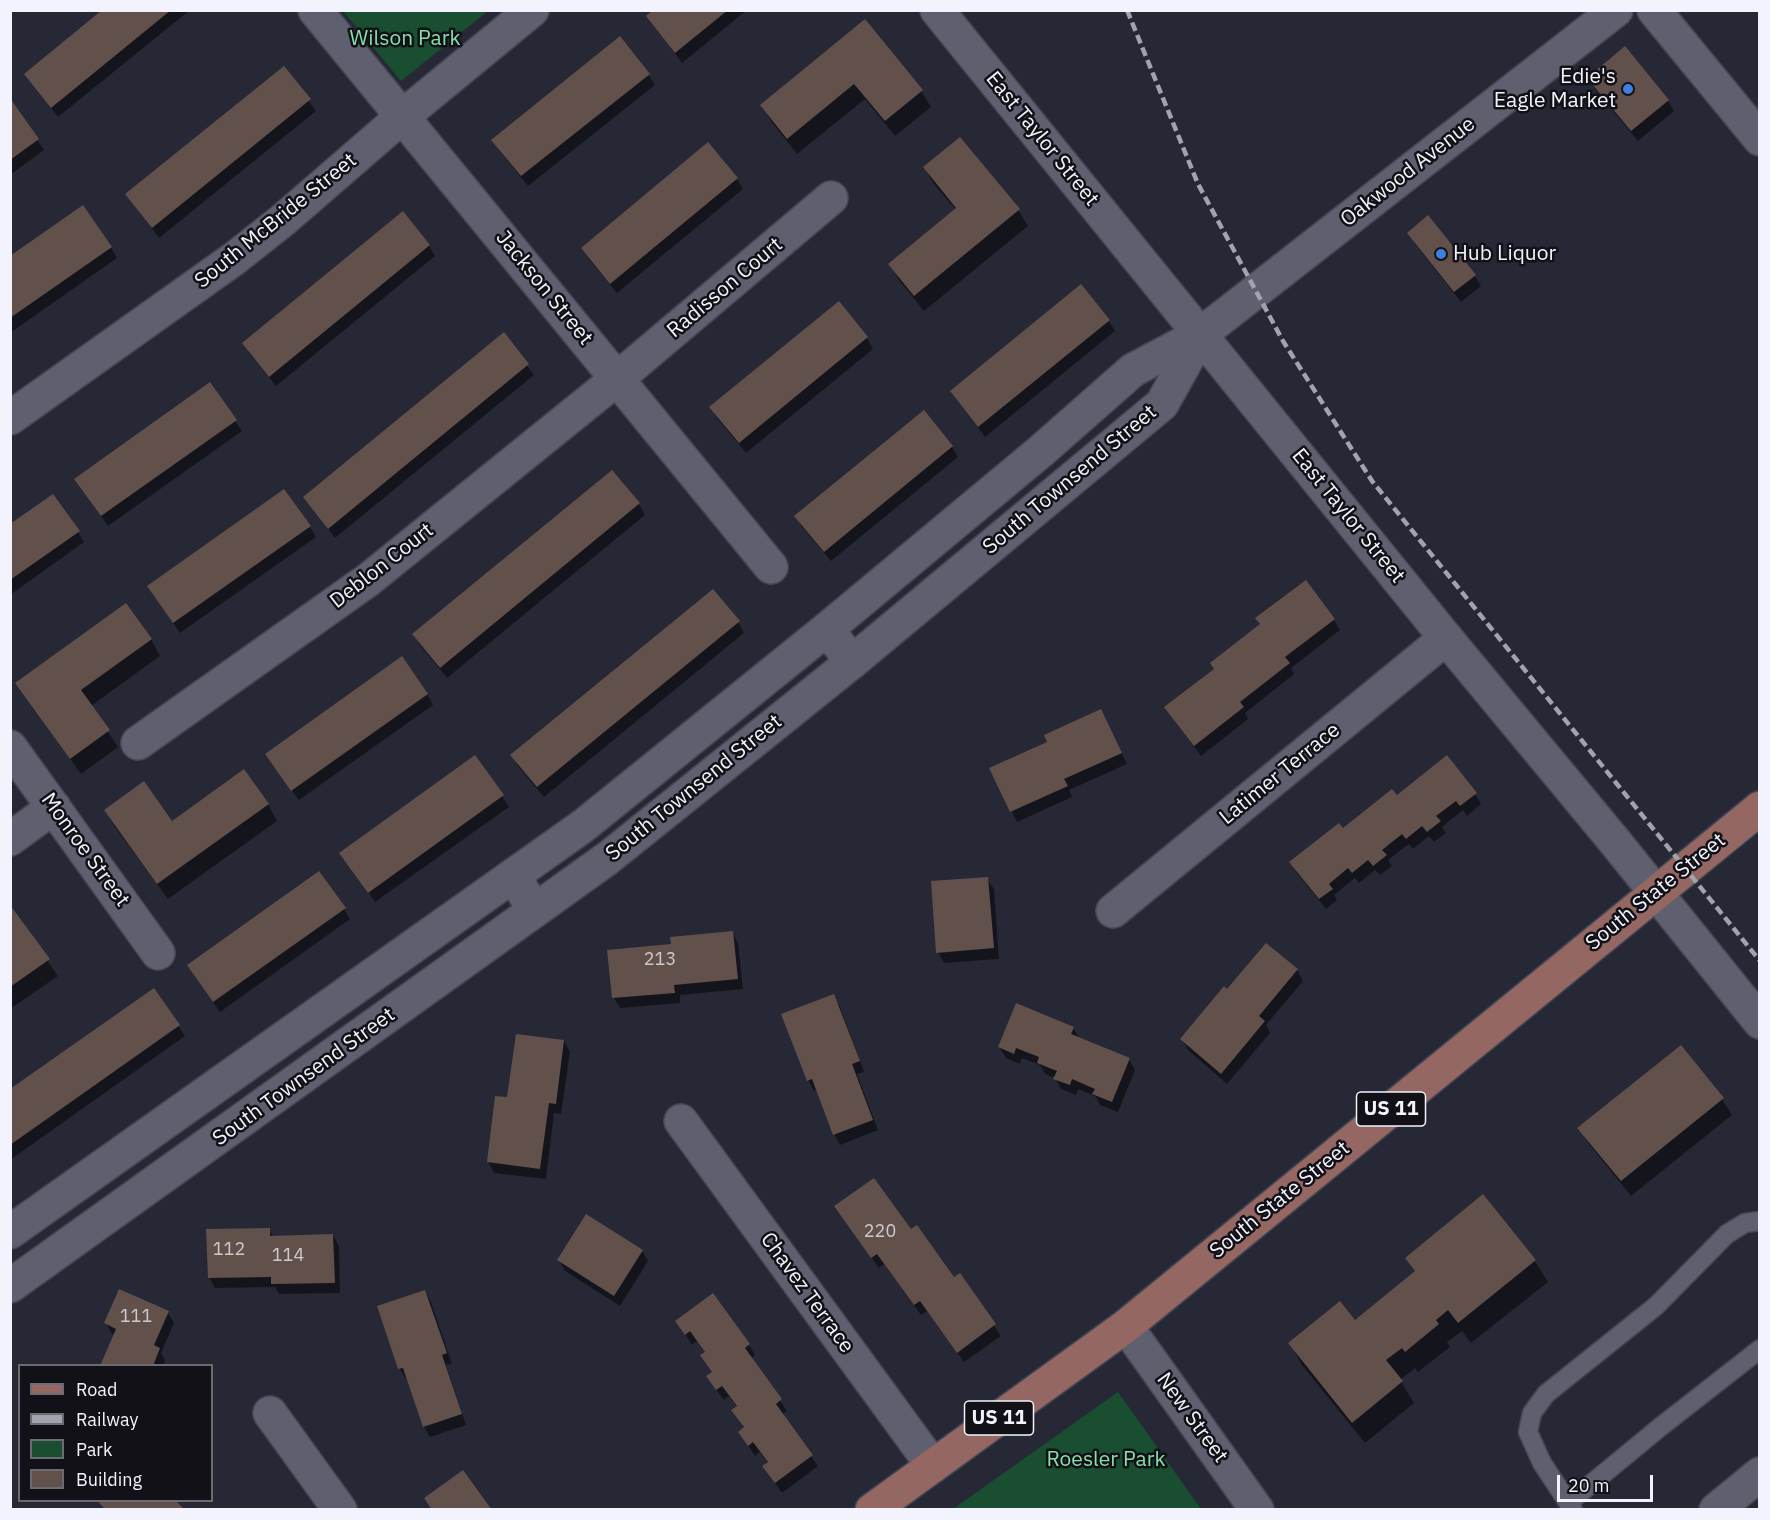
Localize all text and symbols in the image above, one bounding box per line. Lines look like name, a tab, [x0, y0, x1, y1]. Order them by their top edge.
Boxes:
park label: Wilson Park	[349, 26, 461, 52]
place label: Edie's Eagle Market	[1494, 64, 1616, 114]
street label: East Taylor Street	[980, 67, 1104, 211]
marker: Edie's Eagle Market	[1621, 82, 1635, 96]
street label: Oakwood Avenue	[1336, 112, 1480, 232]
street label: South McBride Street	[190, 148, 362, 294]
street label: Jackson Street	[490, 226, 598, 350]
street label: Radisson Court	[662, 232, 788, 344]
place label: Hub Liquor	[1453, 241, 1556, 267]
marker: Hub Liquor	[1434, 247, 1448, 261]
street label: South Townsend Street	[978, 400, 1162, 560]
street label: East Taylor Street	[1286, 444, 1410, 588]
street label: Deblon Court	[325, 518, 439, 614]
street label: South Townsend Street	[601, 709, 787, 867]
street label: Latimer Terrace	[1215, 718, 1345, 830]
street label: Monroe Street	[35, 788, 135, 912]
street label: South State Street	[1581, 828, 1731, 956]
house number: 213	[644, 949, 676, 971]
street label: South Townsend Street	[208, 1002, 400, 1152]
road number: US 11	[1356, 1092, 1426, 1126]
street label: South State Street	[1205, 1136, 1355, 1264]
house number: 220	[864, 1221, 896, 1243]
street label: Chavez Terrace	[755, 1228, 859, 1358]
house number: 112	[213, 1239, 245, 1261]
house number: 114	[272, 1245, 304, 1267]
house number: 111	[120, 1306, 152, 1328]
legend	[18, 1364, 213, 1502]
street label: New Street	[1151, 1368, 1233, 1468]
text: Road	[76, 1378, 117, 1401]
road number: US 11	[964, 1401, 1034, 1435]
text: Railway	[76, 1408, 138, 1431]
text: Park	[76, 1438, 112, 1461]
park label: Roesler Park	[1046, 1447, 1166, 1473]
scale bar	[1560, 1463, 1656, 1501]
text: Building	[76, 1468, 142, 1491]
text: 20 m	[1568, 1474, 1610, 1497]

